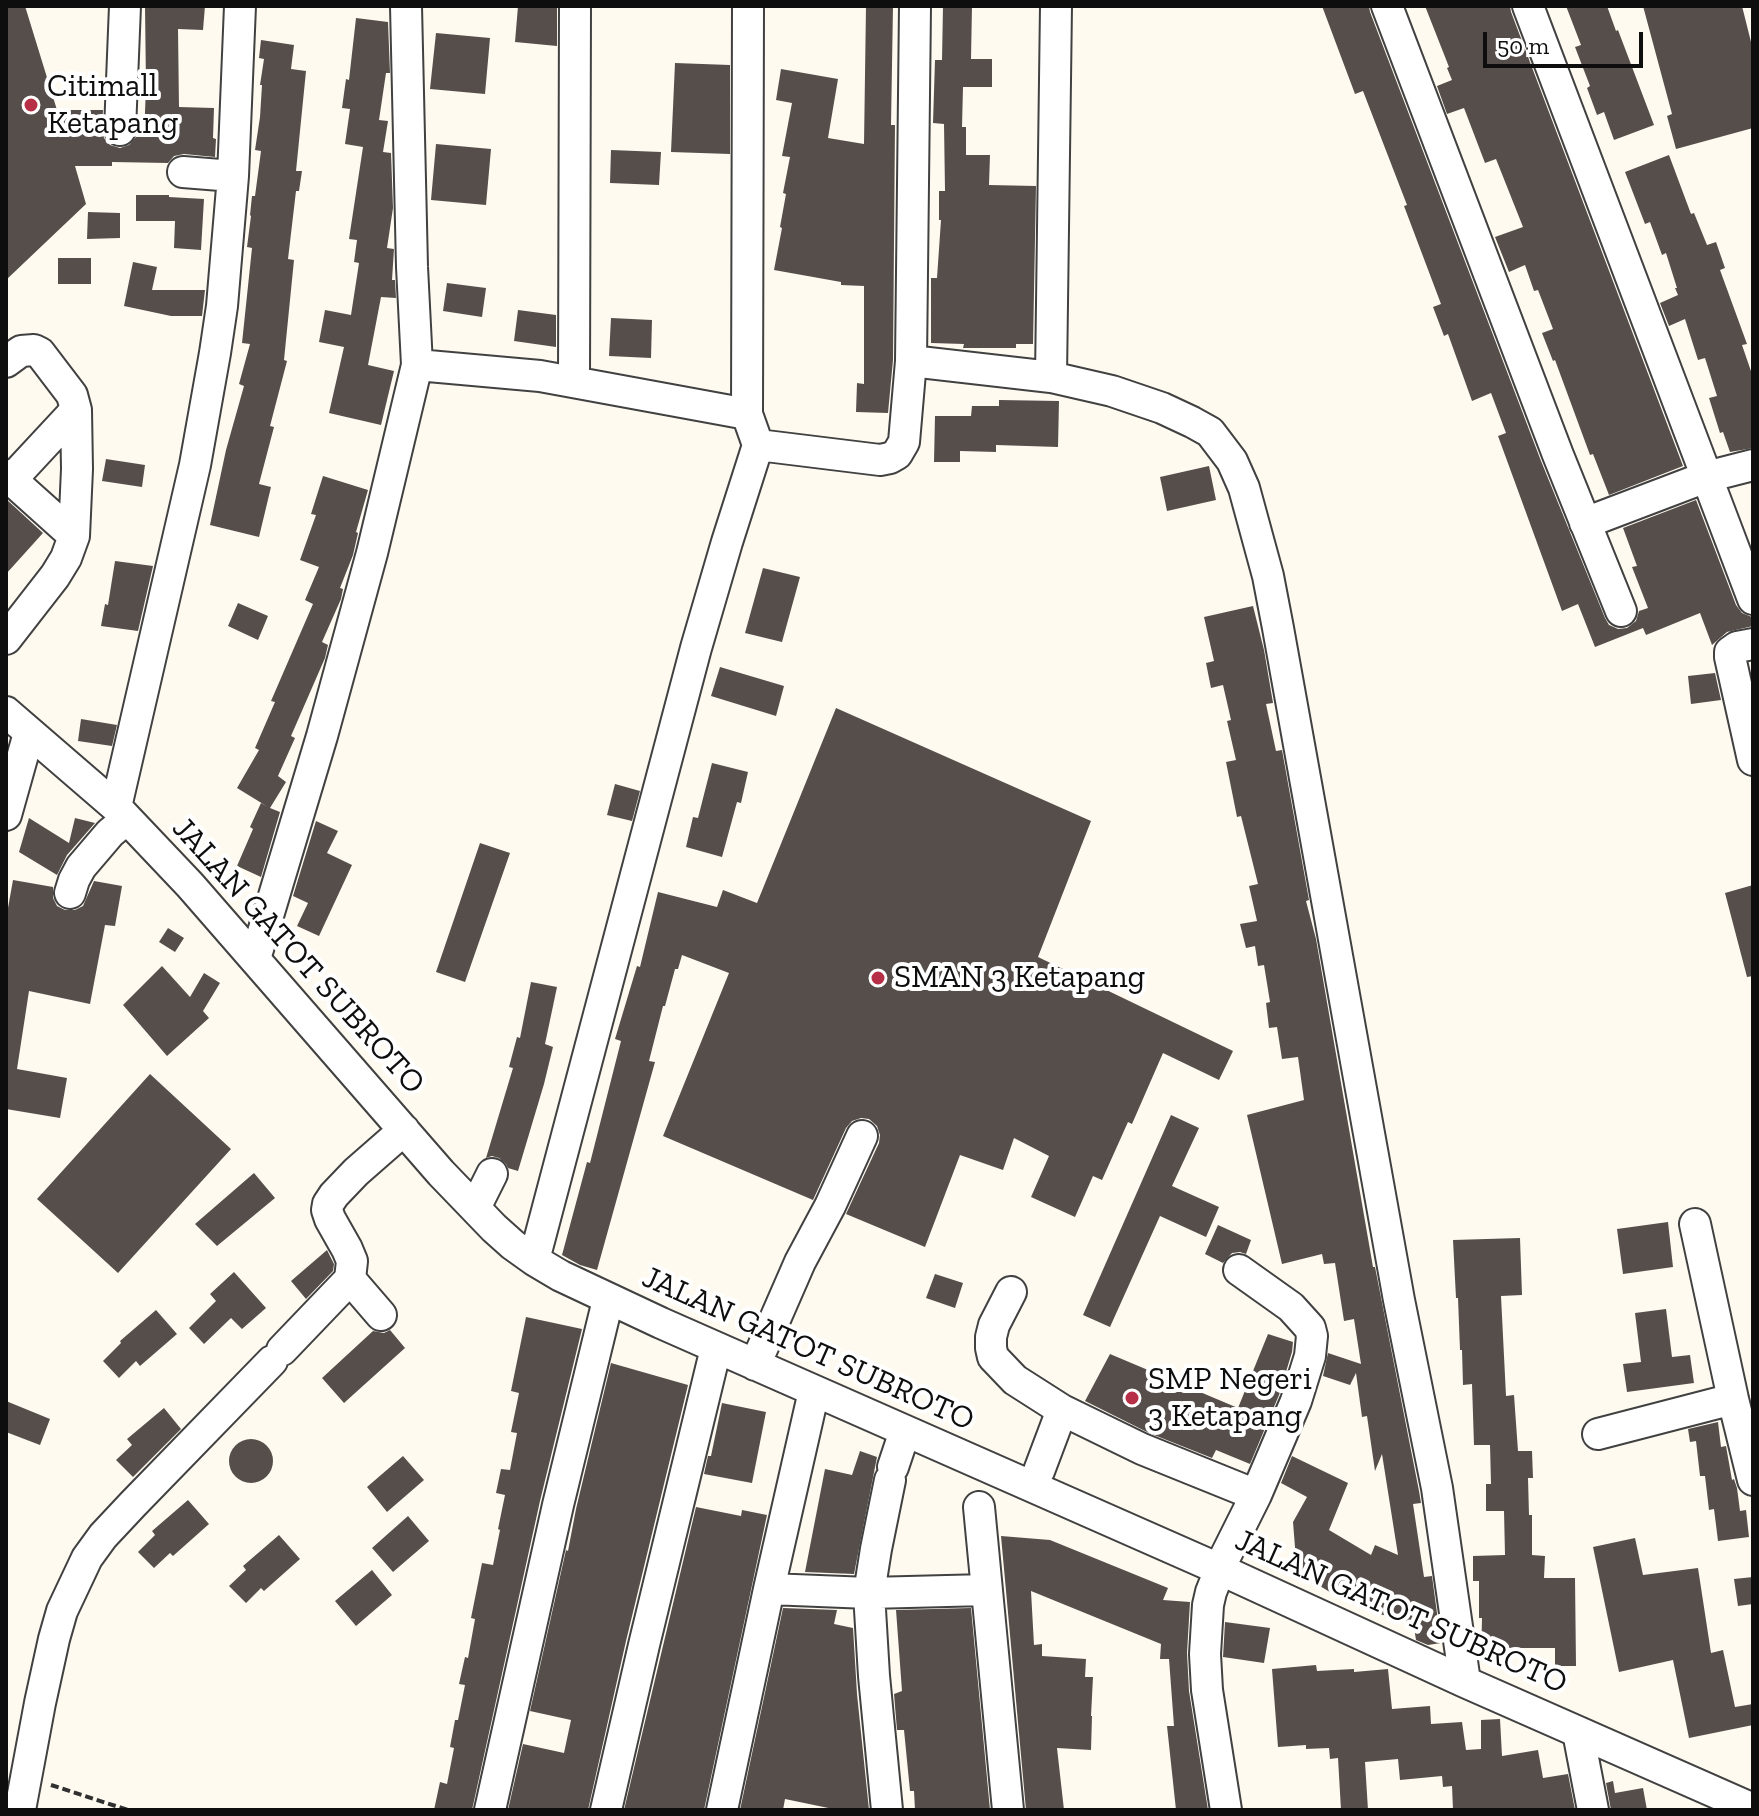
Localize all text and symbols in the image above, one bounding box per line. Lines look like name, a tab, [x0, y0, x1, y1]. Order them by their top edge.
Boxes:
scale bar	[1487, 16, 1647, 66]
text: 50 m	[1497, 31, 1549, 60]
place label: Citimall Ketapang	[47, 68, 178, 143]
marker: Citimall Ketapang	[22, 96, 40, 114]
street label: JALAN GATOT SUBROTO	[164, 810, 432, 1102]
place label: SMAN 3 Ketapang	[894, 959, 1145, 997]
marker: SMAN 3 Ketapang	[869, 969, 887, 987]
street label: JALAN GATOT SUBROTO	[636, 1258, 980, 1440]
place label: SMP Negeri 3 Ketapang	[1148, 1361, 1312, 1436]
marker: SMP Negeri 3 Ketapang	[1123, 1389, 1141, 1407]
street label: JALAN GATOT SUBROTO	[1229, 1521, 1573, 1703]

